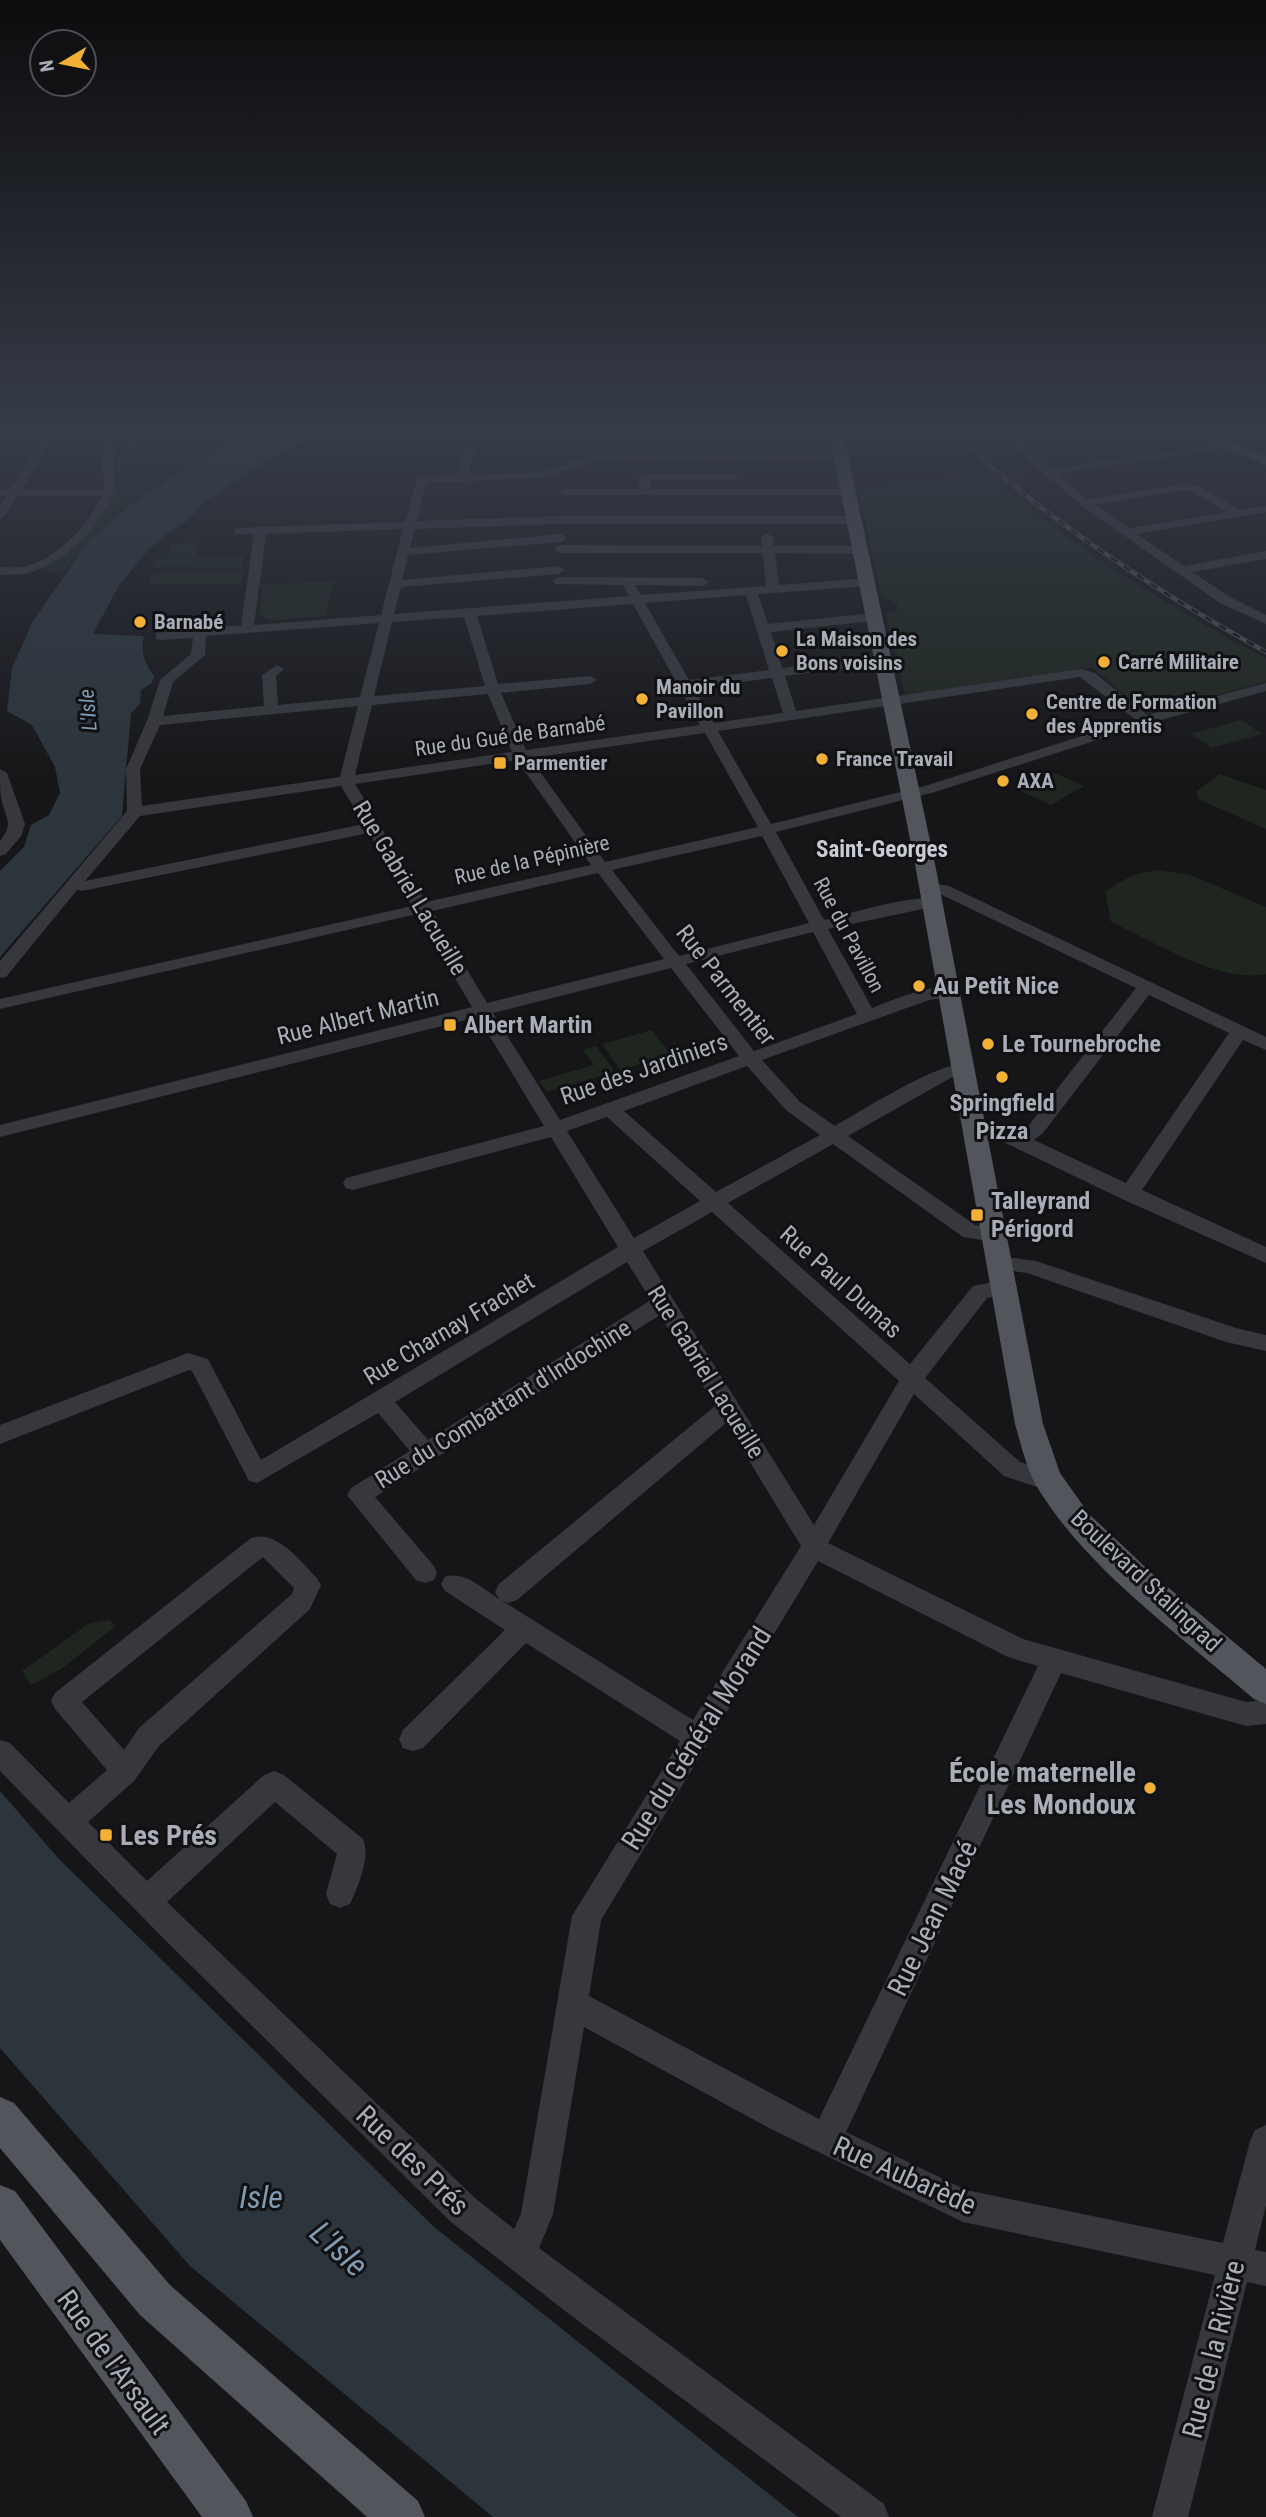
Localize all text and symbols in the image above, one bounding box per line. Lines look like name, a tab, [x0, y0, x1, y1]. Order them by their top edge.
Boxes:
north arrow	[28, 28, 98, 98]
text: N	[34, 58, 59, 74]
place label: Barnabé	[154, 610, 223, 634]
marker: Barnabé	[132, 614, 148, 630]
place label: La Maison des Bons voisins	[796, 627, 917, 675]
marker: La Maison des Bons voisins	[774, 643, 790, 659]
place label: Carré Militaire	[1118, 650, 1239, 674]
marker: Carré Militaire	[1096, 654, 1112, 670]
place label: Manoir du Pavillon	[656, 675, 740, 723]
water label: L'Isle	[74, 688, 102, 732]
place label: Centre de Formation des Apprentis	[1046, 690, 1217, 738]
marker: Manoir du Pavillon	[634, 691, 650, 707]
marker: Centre de Formation des Apprentis	[1024, 706, 1040, 722]
street label: Rue du Gué de Barnabé	[413, 711, 607, 761]
place label: France Travail	[836, 747, 953, 771]
place label: Parmentier	[514, 751, 607, 775]
marker: France Travail	[814, 751, 830, 767]
marker: Parmentier	[492, 755, 508, 771]
place label: AXA	[1017, 769, 1054, 793]
marker: AXA	[995, 773, 1011, 789]
street label: Rue Gabriel Lacueille	[347, 796, 473, 980]
street label: Rue de la Pépinière	[452, 830, 612, 889]
district label: Saint-Georges	[816, 836, 948, 863]
street label: Rue du Pavillon	[809, 873, 889, 997]
street label: Rue Parmentier	[670, 919, 782, 1051]
place label: Au Petit Nice	[933, 972, 1059, 1000]
marker: Au Petit Nice	[911, 978, 927, 994]
street label: Rue Albert Martin	[274, 983, 442, 1051]
place label: Albert Martin	[464, 1011, 592, 1039]
marker: Albert Martin	[442, 1017, 458, 1033]
street label: Rue des Jardiniers	[557, 1027, 731, 1111]
place label: Le Tournebroche	[1002, 1030, 1161, 1058]
marker: Le Tournebroche	[980, 1036, 996, 1052]
marker: Springfield Pizza	[994, 1069, 1010, 1085]
place label: Springfield Pizza	[949, 1089, 1055, 1145]
place label: Talleyrand Périgord	[991, 1187, 1090, 1243]
marker: Talleyrand Périgord	[969, 1207, 985, 1223]
street label: Rue Paul Dumas	[774, 1220, 908, 1344]
street label: Rue Charnay Frachet	[359, 1267, 539, 1391]
street label: Rue Gabriel Lacueille	[642, 1280, 770, 1464]
street label: Rue du Combattant d'Indochine	[370, 1314, 636, 1494]
street label: Boulevard Stalingrad	[1065, 1504, 1227, 1658]
street label: Rue du Général Morand	[614, 1621, 778, 1856]
place label: École maternelle Les Mondoux	[949, 1756, 1136, 1821]
marker: École maternelle Les Mondoux	[1142, 1780, 1158, 1796]
place label: Les Prés	[120, 1819, 217, 1852]
marker: Les Prés	[98, 1827, 114, 1843]
street label: Rue Jean Macé	[881, 1835, 984, 2001]
street label: Rue des Prés	[349, 2099, 476, 2222]
street label: Rue Aubarède	[828, 2129, 981, 2222]
water label: Isle	[239, 2178, 283, 2216]
water label: L'Isle	[303, 2214, 375, 2284]
street label: Rue de la Rivière	[1175, 2257, 1251, 2441]
street label: Rue de l'Arsault	[50, 2284, 177, 2441]

